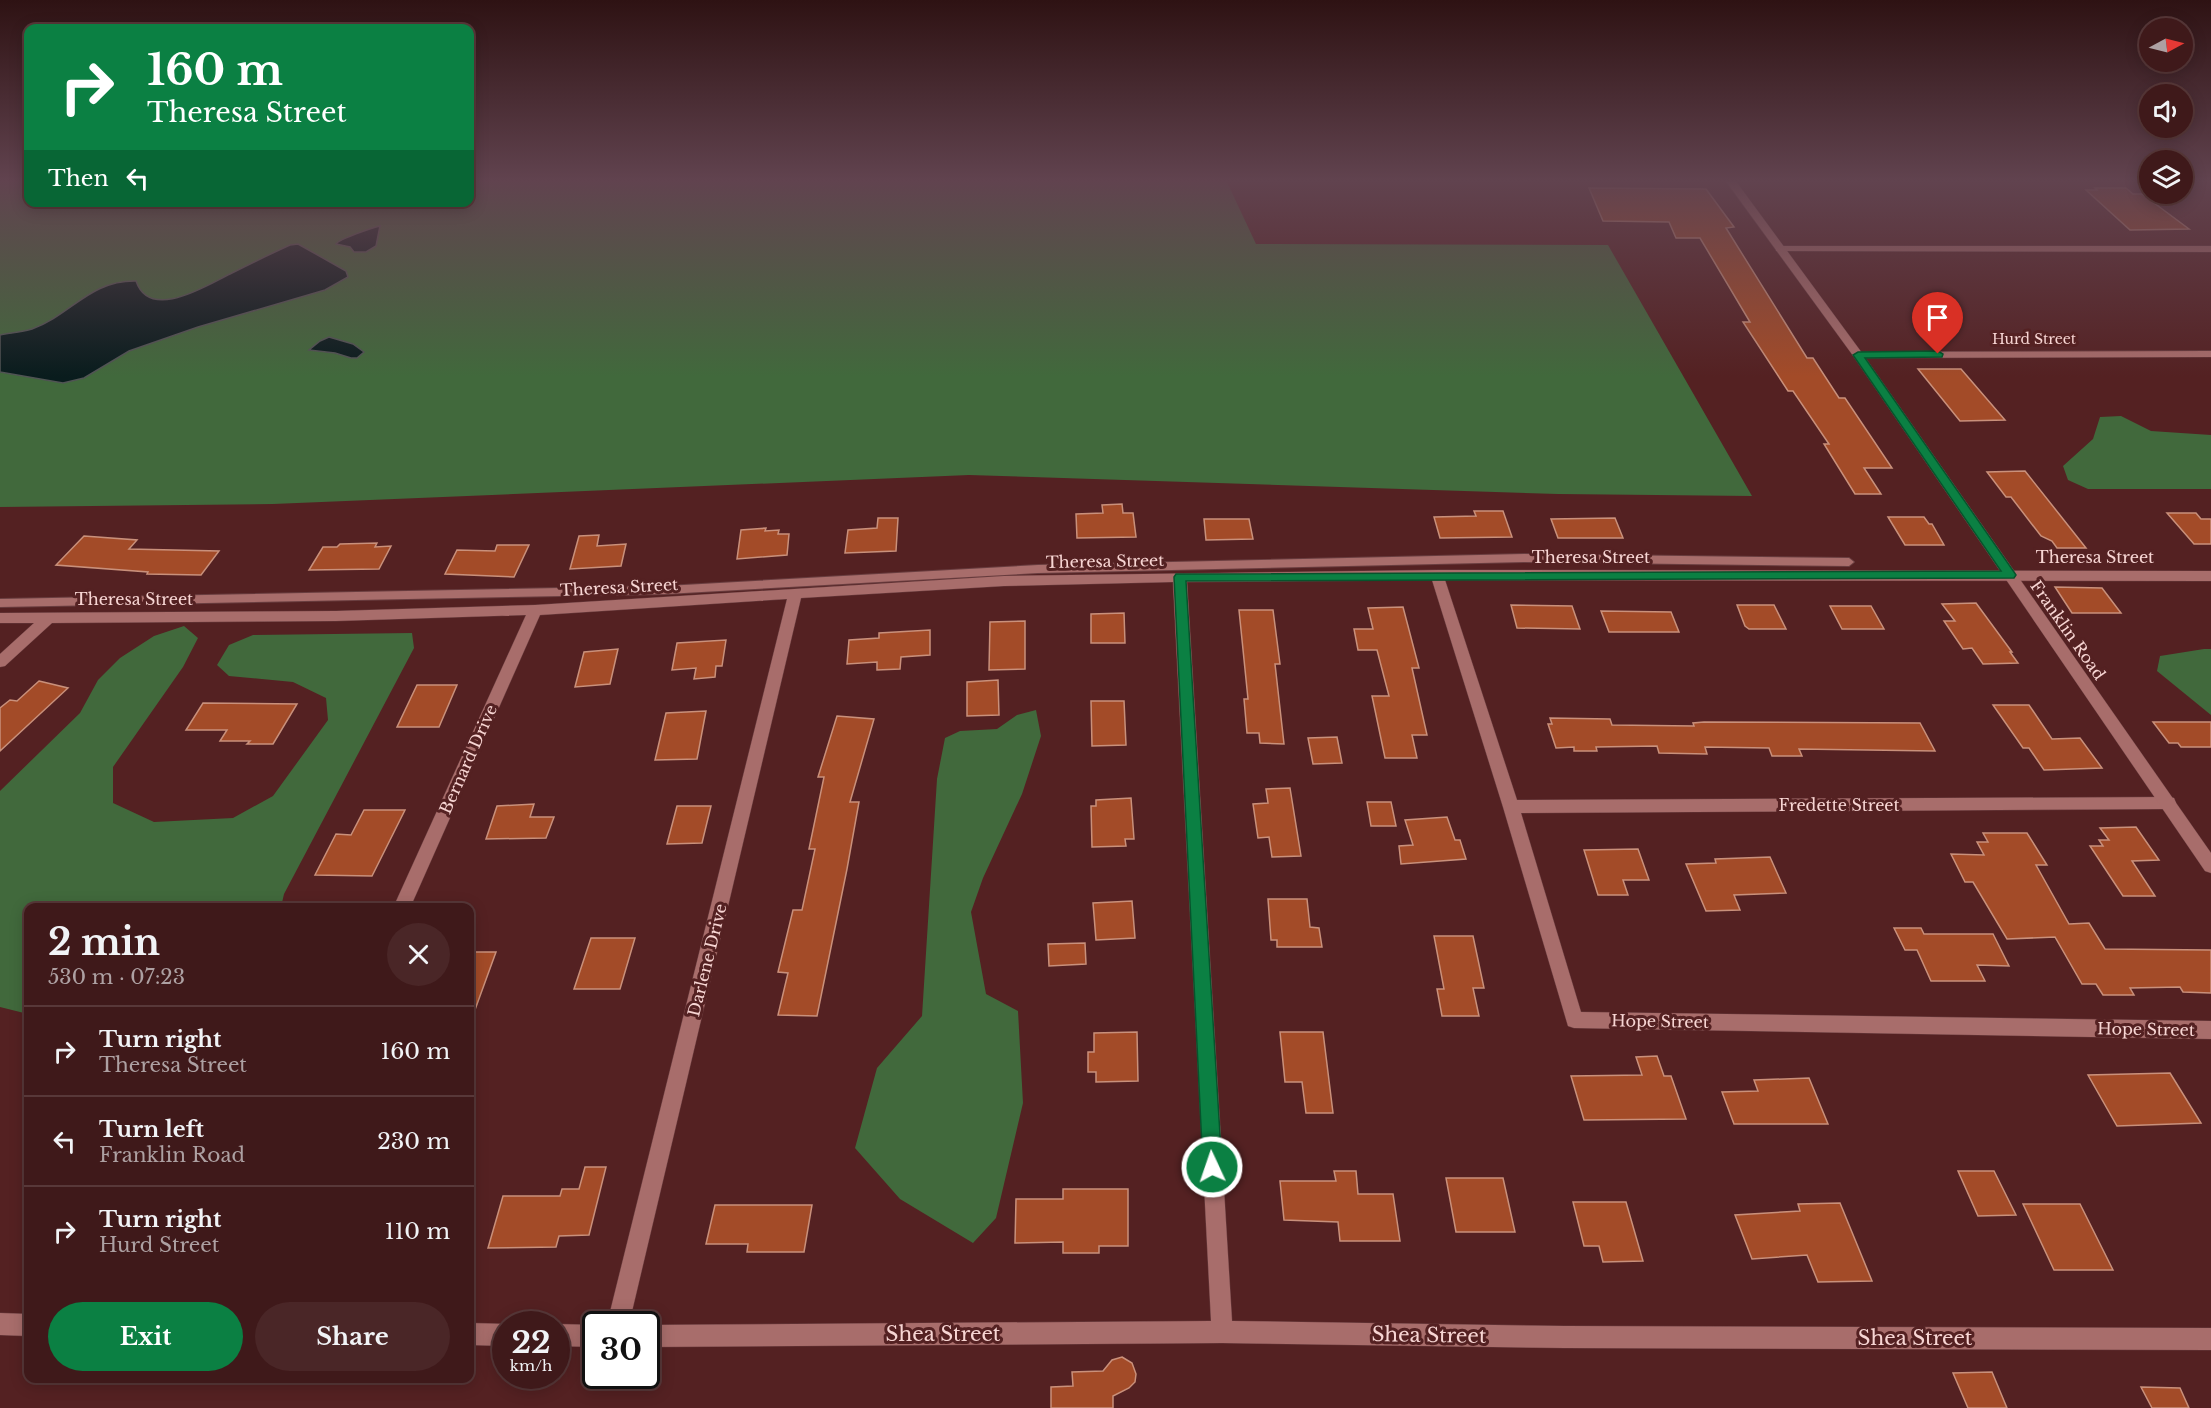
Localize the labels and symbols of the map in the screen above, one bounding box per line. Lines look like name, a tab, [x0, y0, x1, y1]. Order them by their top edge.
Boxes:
north arrow	[2139, 18, 2193, 72]
pin	[1912, 292, 1963, 354]
street label: Hurd Street	[1992, 330, 2077, 348]
street label: Theresa Street	[1532, 547, 1650, 567]
street label: Theresa Street	[2036, 547, 2154, 567]
street label: Theresa Street	[1046, 550, 1164, 572]
street label: Theresa Street	[559, 574, 679, 600]
street label: Franklin Road	[2026, 576, 2110, 684]
street label: Theresa Street	[75, 589, 193, 609]
street label: Bernard Drive	[435, 701, 501, 817]
street label: Fredette Street	[1778, 795, 1900, 815]
street label: Darlene Drive	[683, 902, 731, 1018]
street label: Hope Street	[1611, 1010, 1709, 1032]
street label: Hope Street	[2097, 1018, 2195, 1040]
position arrow	[1180, 1135, 1244, 1199]
speed limit sign: 30	[582, 1311, 660, 1389]
street label: Shea Street	[886, 1322, 1001, 1346]
street label: Shea Street	[1371, 1322, 1487, 1348]
street label: Shea Street	[1858, 1326, 1973, 1350]

